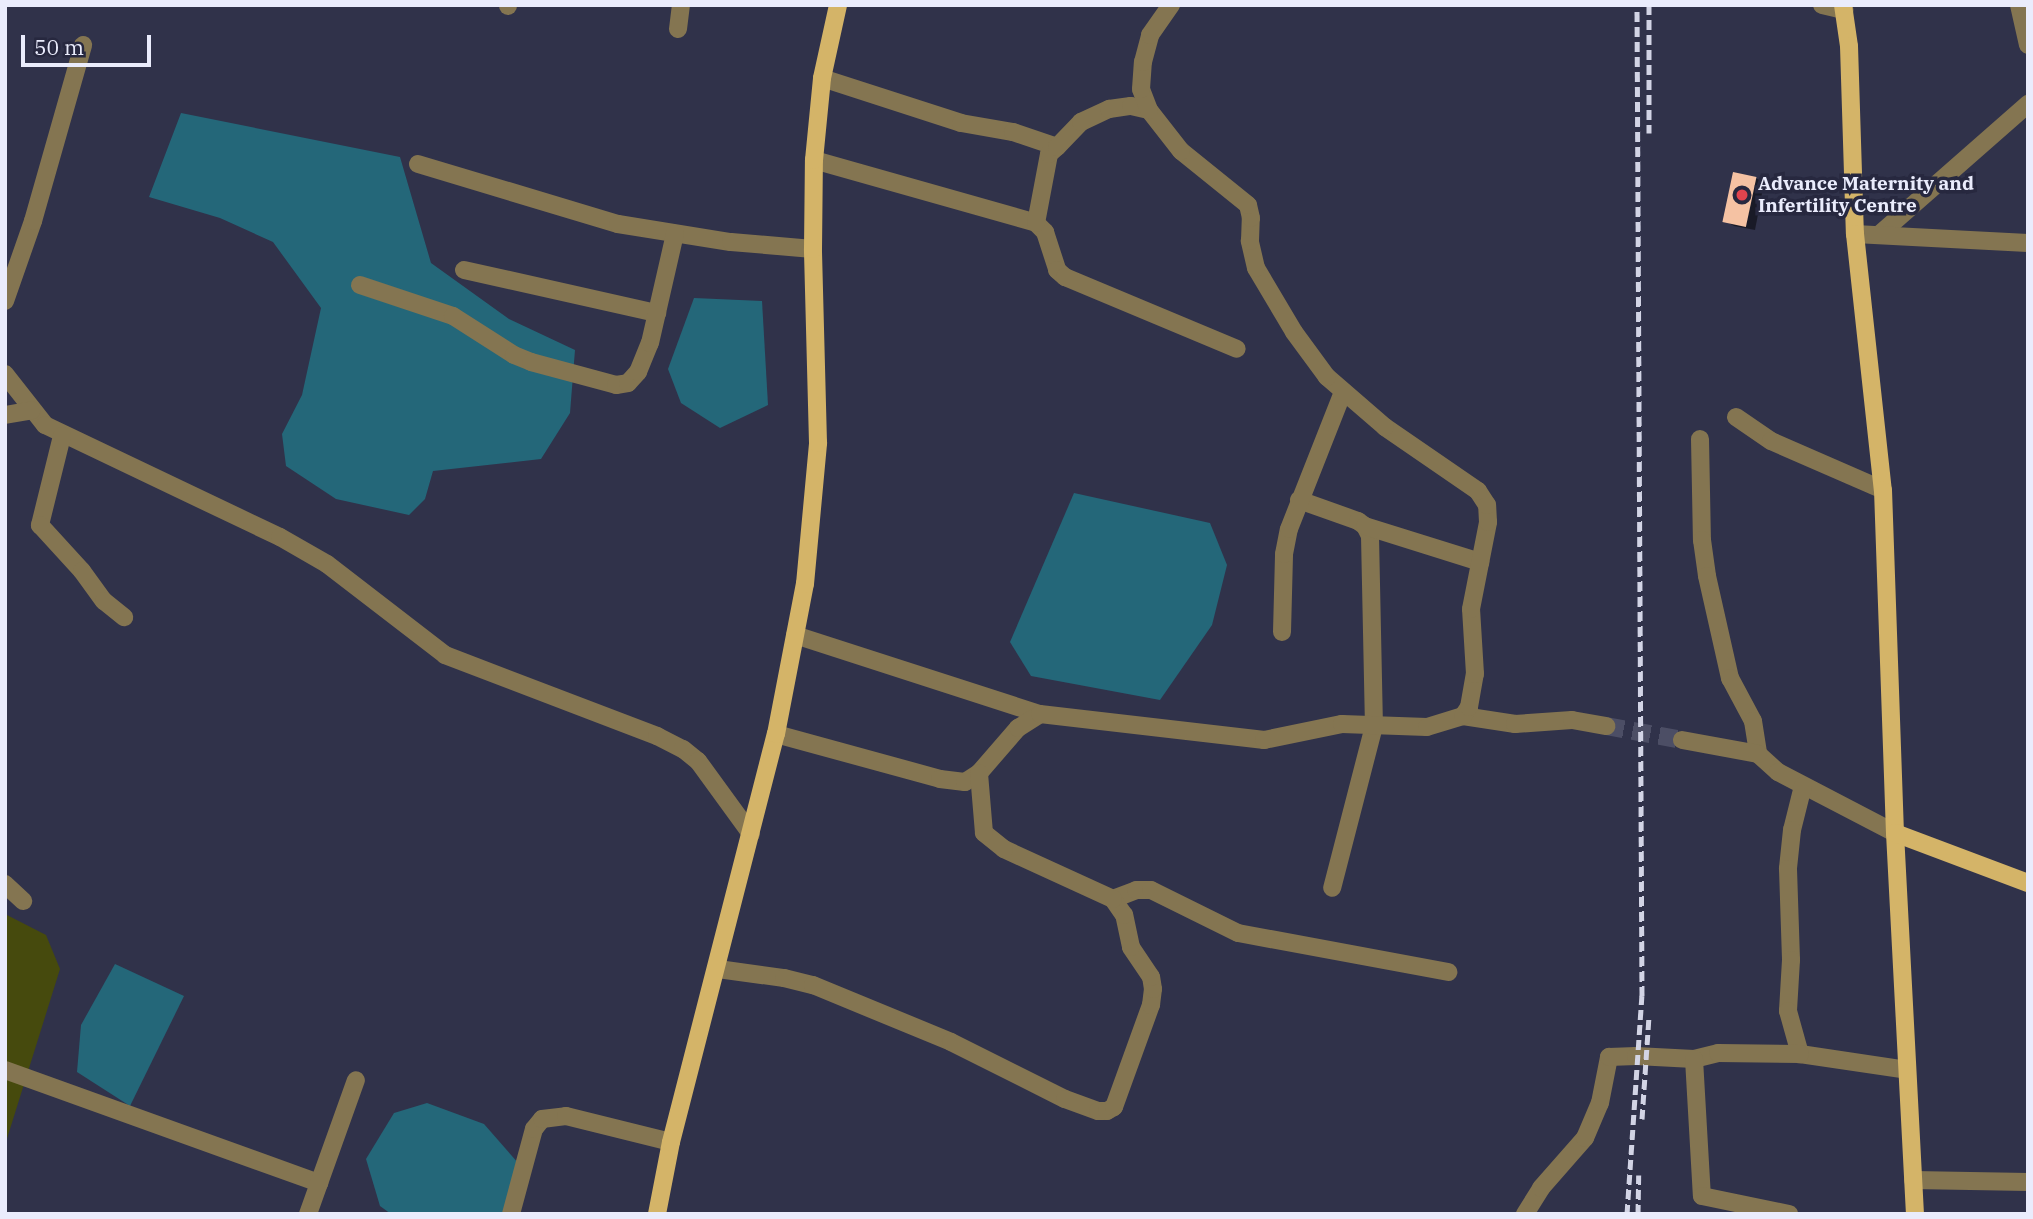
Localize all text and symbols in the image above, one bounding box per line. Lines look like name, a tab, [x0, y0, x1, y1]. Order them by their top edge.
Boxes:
scale bar	[24, 21, 154, 65]
text: 50 m	[34, 33, 84, 61]
place label: Advance Maternity and Infertility Centre	[1758, 173, 1974, 217]
marker: Advance Maternity and Infertility Centre	[1732, 185, 1752, 205]

